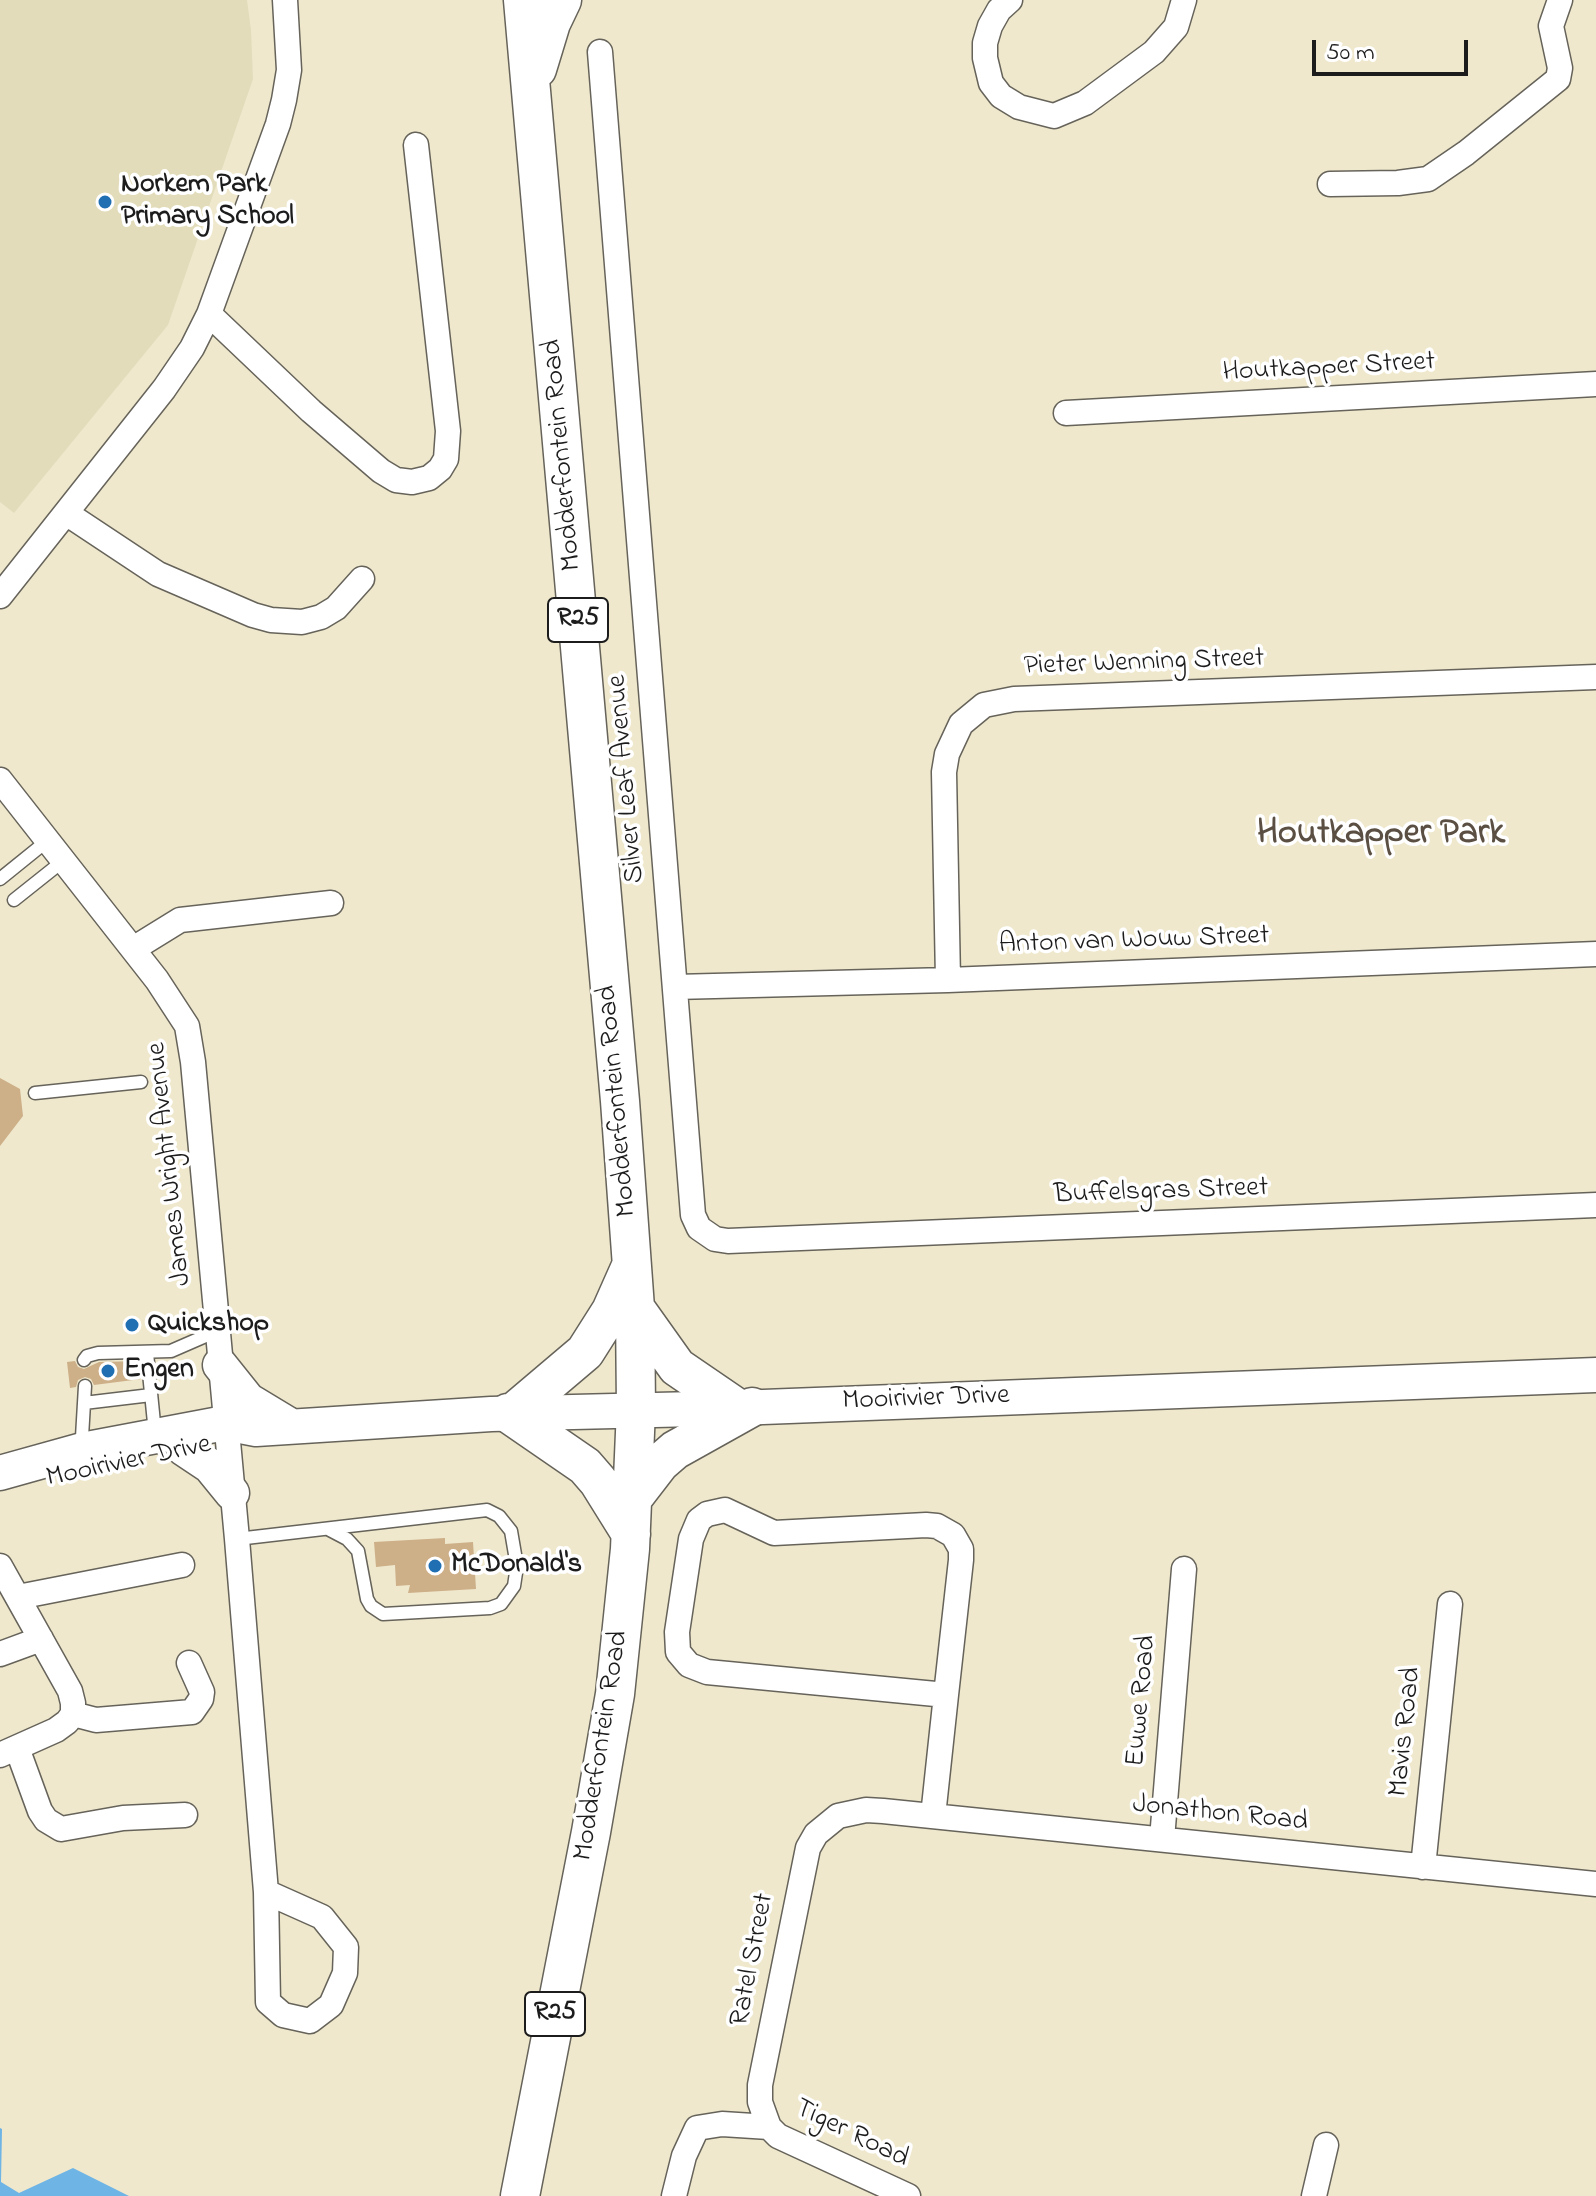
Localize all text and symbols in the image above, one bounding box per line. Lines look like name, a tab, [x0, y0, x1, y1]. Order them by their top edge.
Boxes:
scale bar	[1316, 24, 1472, 74]
text: 50 m	[1326, 36, 1375, 71]
place label: Norkem Park Primary School	[121, 169, 294, 235]
marker: Norkem Park Primary School	[96, 193, 114, 211]
street label: Modderfontein Road	[537, 338, 591, 572]
street label: Houtkapper Street	[1222, 347, 1436, 391]
road number: R25	[548, 598, 608, 642]
street label: Pieter Wenning Street	[1023, 643, 1265, 685]
street label: Silver Leaf Avenue	[602, 673, 654, 885]
district label: Houtkapper Park	[1257, 814, 1505, 858]
street label: Anton van Wouw Street	[998, 920, 1270, 964]
street label: Modderfontein Road	[592, 984, 646, 1218]
street label: James Wright Avenue	[142, 1041, 200, 1287]
street label: Buffelsgras Street	[1053, 1172, 1269, 1214]
place label: Quickshop	[148, 1308, 269, 1342]
marker: Quickshop	[123, 1316, 141, 1334]
place label: Engen	[124, 1354, 194, 1388]
marker: Engen	[99, 1362, 117, 1380]
street label: Mooirivier Drive	[842, 1380, 1010, 1420]
street label: Mooirivier Drive	[44, 1429, 214, 1497]
place label: McDonald's	[451, 1549, 582, 1583]
marker: McDonald's	[426, 1557, 444, 1575]
street label: Modderfontein Road	[568, 1628, 638, 1864]
street label: Euwe Road	[1121, 1634, 1165, 1768]
street label: Mavis Road	[1383, 1666, 1431, 1798]
street label: Jonathon Road	[1131, 1789, 1309, 1841]
street label: Ratel Street	[725, 1891, 783, 2029]
road number: R25	[525, 1992, 585, 2036]
street label: Tiger Road	[788, 2093, 914, 2177]

